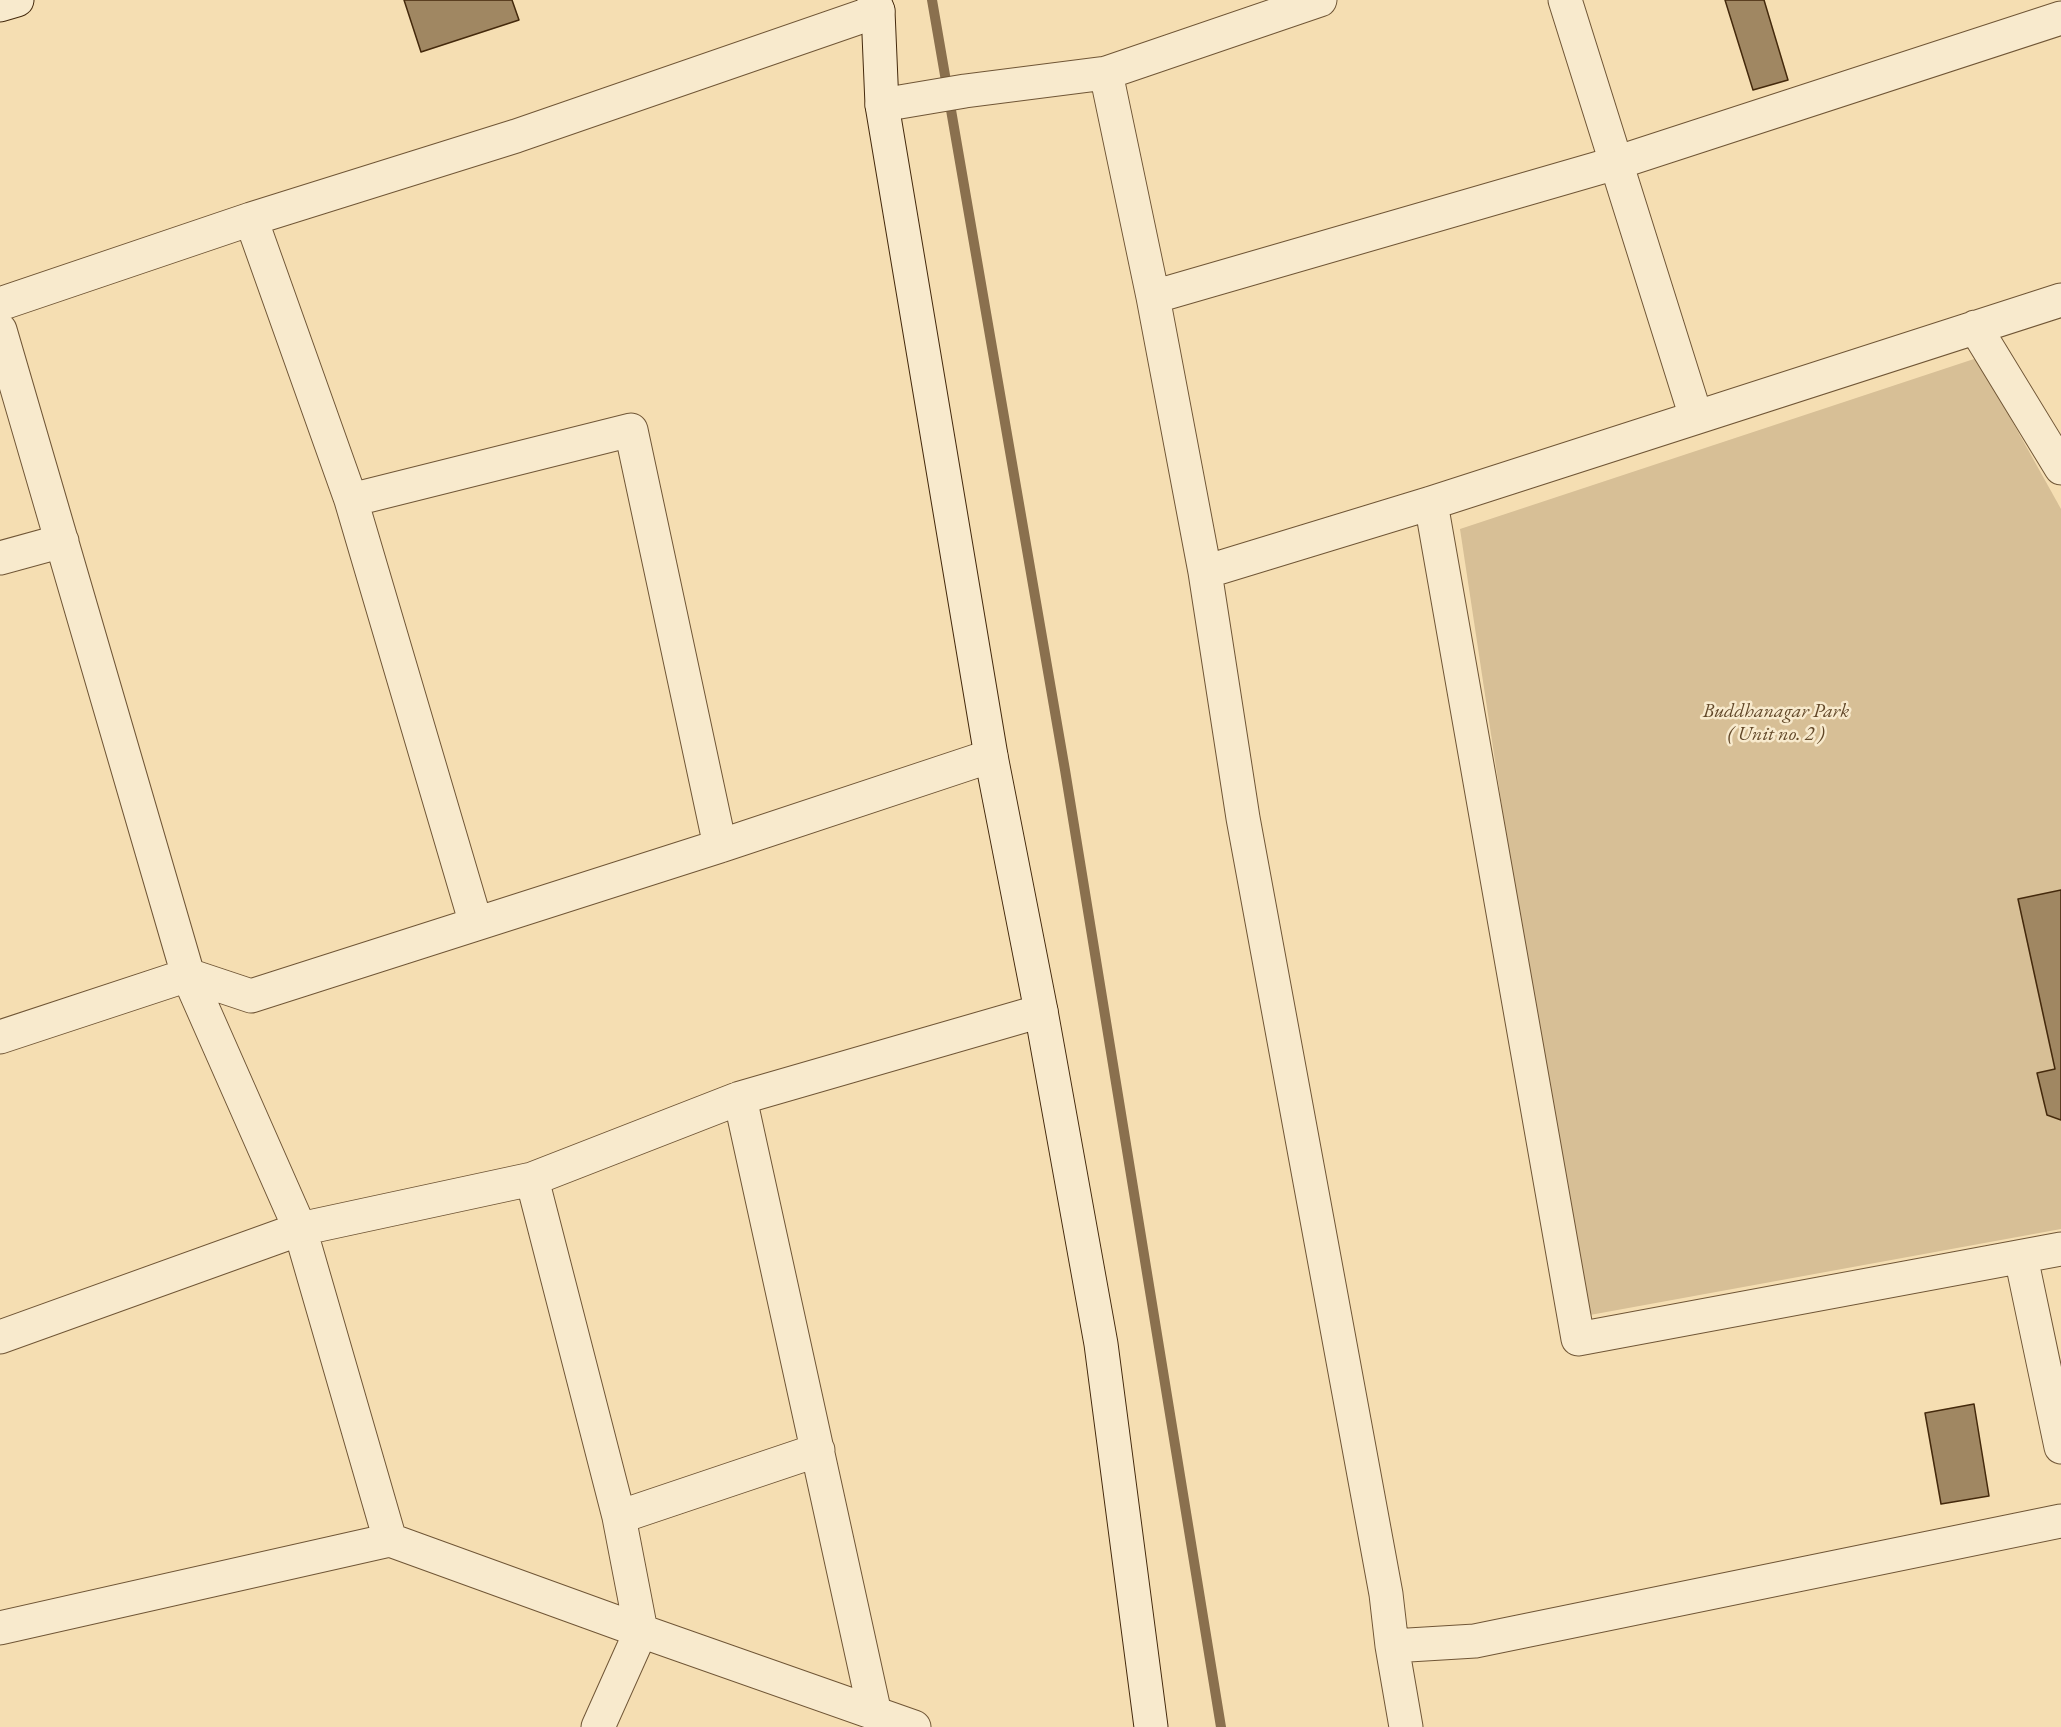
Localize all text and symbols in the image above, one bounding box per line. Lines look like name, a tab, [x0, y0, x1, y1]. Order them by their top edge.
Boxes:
park label: Buddhanagar Park ( Unit no. 2 )	[1703, 700, 1849, 747]

